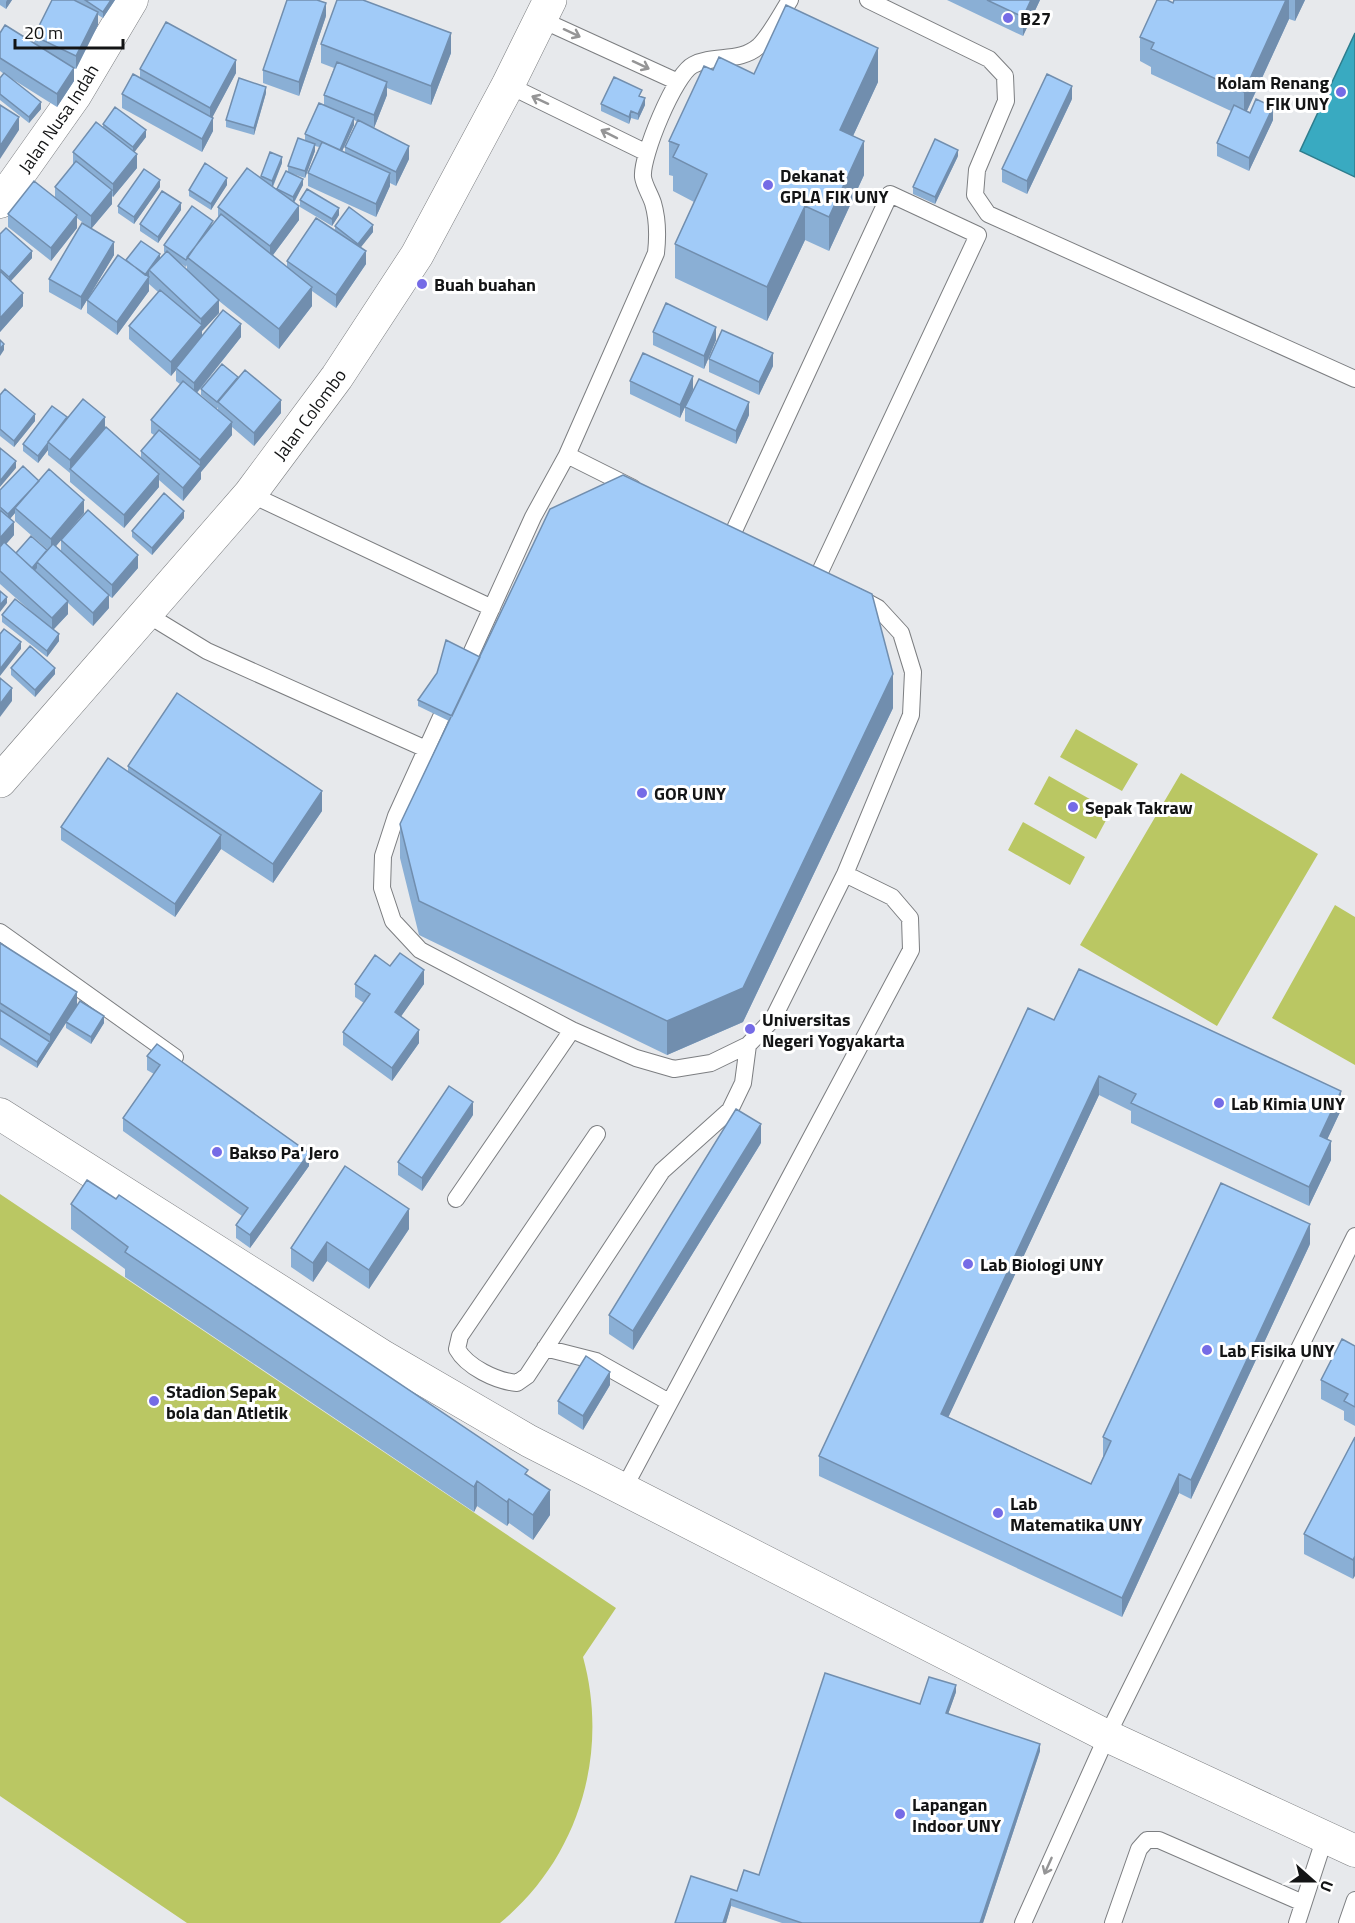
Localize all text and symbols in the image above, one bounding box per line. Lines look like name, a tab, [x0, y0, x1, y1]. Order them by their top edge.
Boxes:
place label: B27	[1020, 5, 1051, 32]
marker: B27	[1001, 11, 1015, 25]
scale bar	[15, 12, 123, 50]
text: 20 m	[24, 19, 63, 46]
one-way arrow	[562, 28, 580, 40]
street label: Jalan Nusa Indah	[11, 59, 105, 178]
one-way arrow	[631, 60, 649, 72]
place label: Kolam Renang FIK UNY	[1217, 69, 1330, 117]
marker: Kolam Renang FIK UNY	[1334, 85, 1348, 99]
one-way arrow	[531, 94, 549, 105]
one-way arrow	[601, 127, 619, 139]
place label: Dekanat GPLA FIK UNY	[780, 162, 889, 210]
marker: Dekanat GPLA FIK UNY	[761, 178, 775, 192]
place label: Buah buahan	[434, 271, 536, 298]
marker: Buah buahan	[415, 277, 429, 291]
street label: Jalan Colombo	[266, 363, 352, 466]
place label: GOR UNY	[654, 780, 727, 807]
marker: GOR UNY	[635, 786, 649, 800]
place label: Sepak Takraw	[1085, 794, 1193, 821]
marker: Sepak Takraw	[1066, 800, 1080, 814]
place label: Universitas Negeri Yogyakarta	[762, 1006, 905, 1054]
marker: Universitas Negeri Yogyakarta	[743, 1022, 757, 1036]
place label: Lab Kimia UNY	[1231, 1090, 1346, 1117]
marker: Lab Kimia UNY	[1212, 1096, 1226, 1110]
place label: Bakso Pa' Jero	[229, 1139, 339, 1166]
marker: Bakso Pa' Jero	[210, 1145, 224, 1159]
place label: Lab Biologi UNY	[980, 1251, 1105, 1278]
marker: Lab Biologi UNY	[961, 1257, 975, 1271]
place label: Lab Fisika UNY	[1219, 1337, 1335, 1364]
marker: Lab Fisika UNY	[1200, 1343, 1214, 1357]
place label: Stadion Sepak bola dan Atletik	[166, 1378, 289, 1426]
marker: Stadion Sepak bola dan Atletik	[147, 1394, 161, 1408]
place label: Lab Matematika UNY	[1010, 1490, 1144, 1538]
marker: Lab Matematika UNY	[991, 1506, 1005, 1520]
place label: Lapangan Indoor UNY	[912, 1791, 1002, 1839]
marker: Lapangan Indoor UNY	[893, 1807, 907, 1821]
north arrow	[1283, 1851, 1343, 1911]
one-way arrow	[1042, 1856, 1053, 1875]
text: U	[1314, 1877, 1340, 1896]

